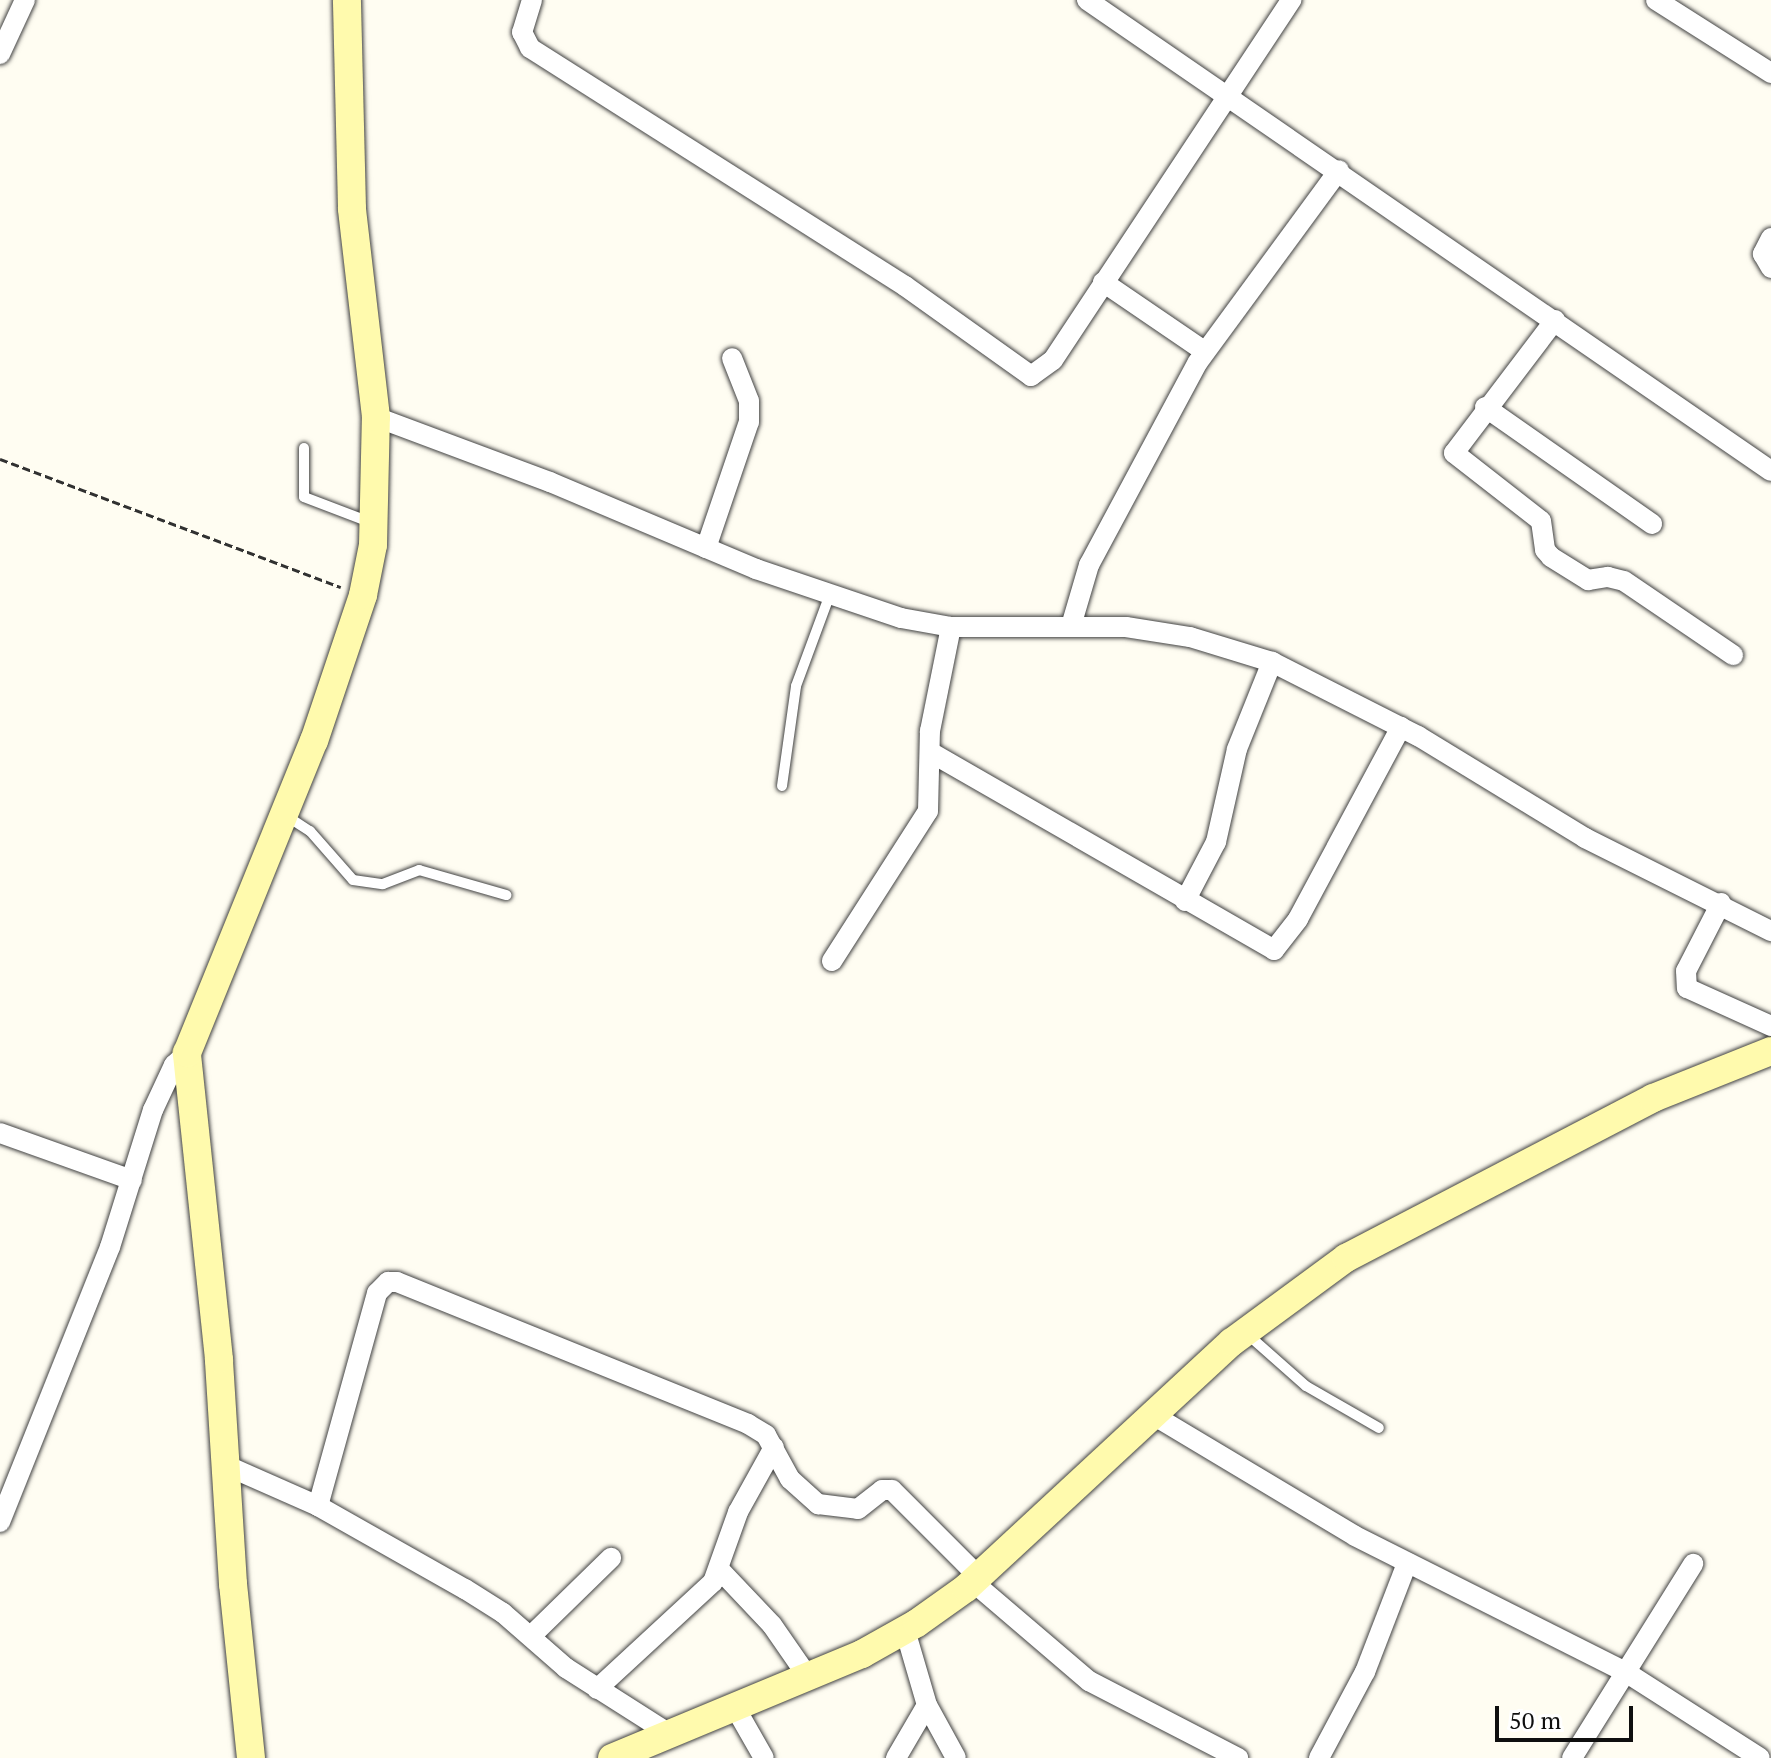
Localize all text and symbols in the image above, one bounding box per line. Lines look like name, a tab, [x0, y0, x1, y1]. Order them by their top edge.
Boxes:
scale bar	[1499, 1690, 1637, 1740]
text: 50 m	[1509, 1704, 1561, 1736]

